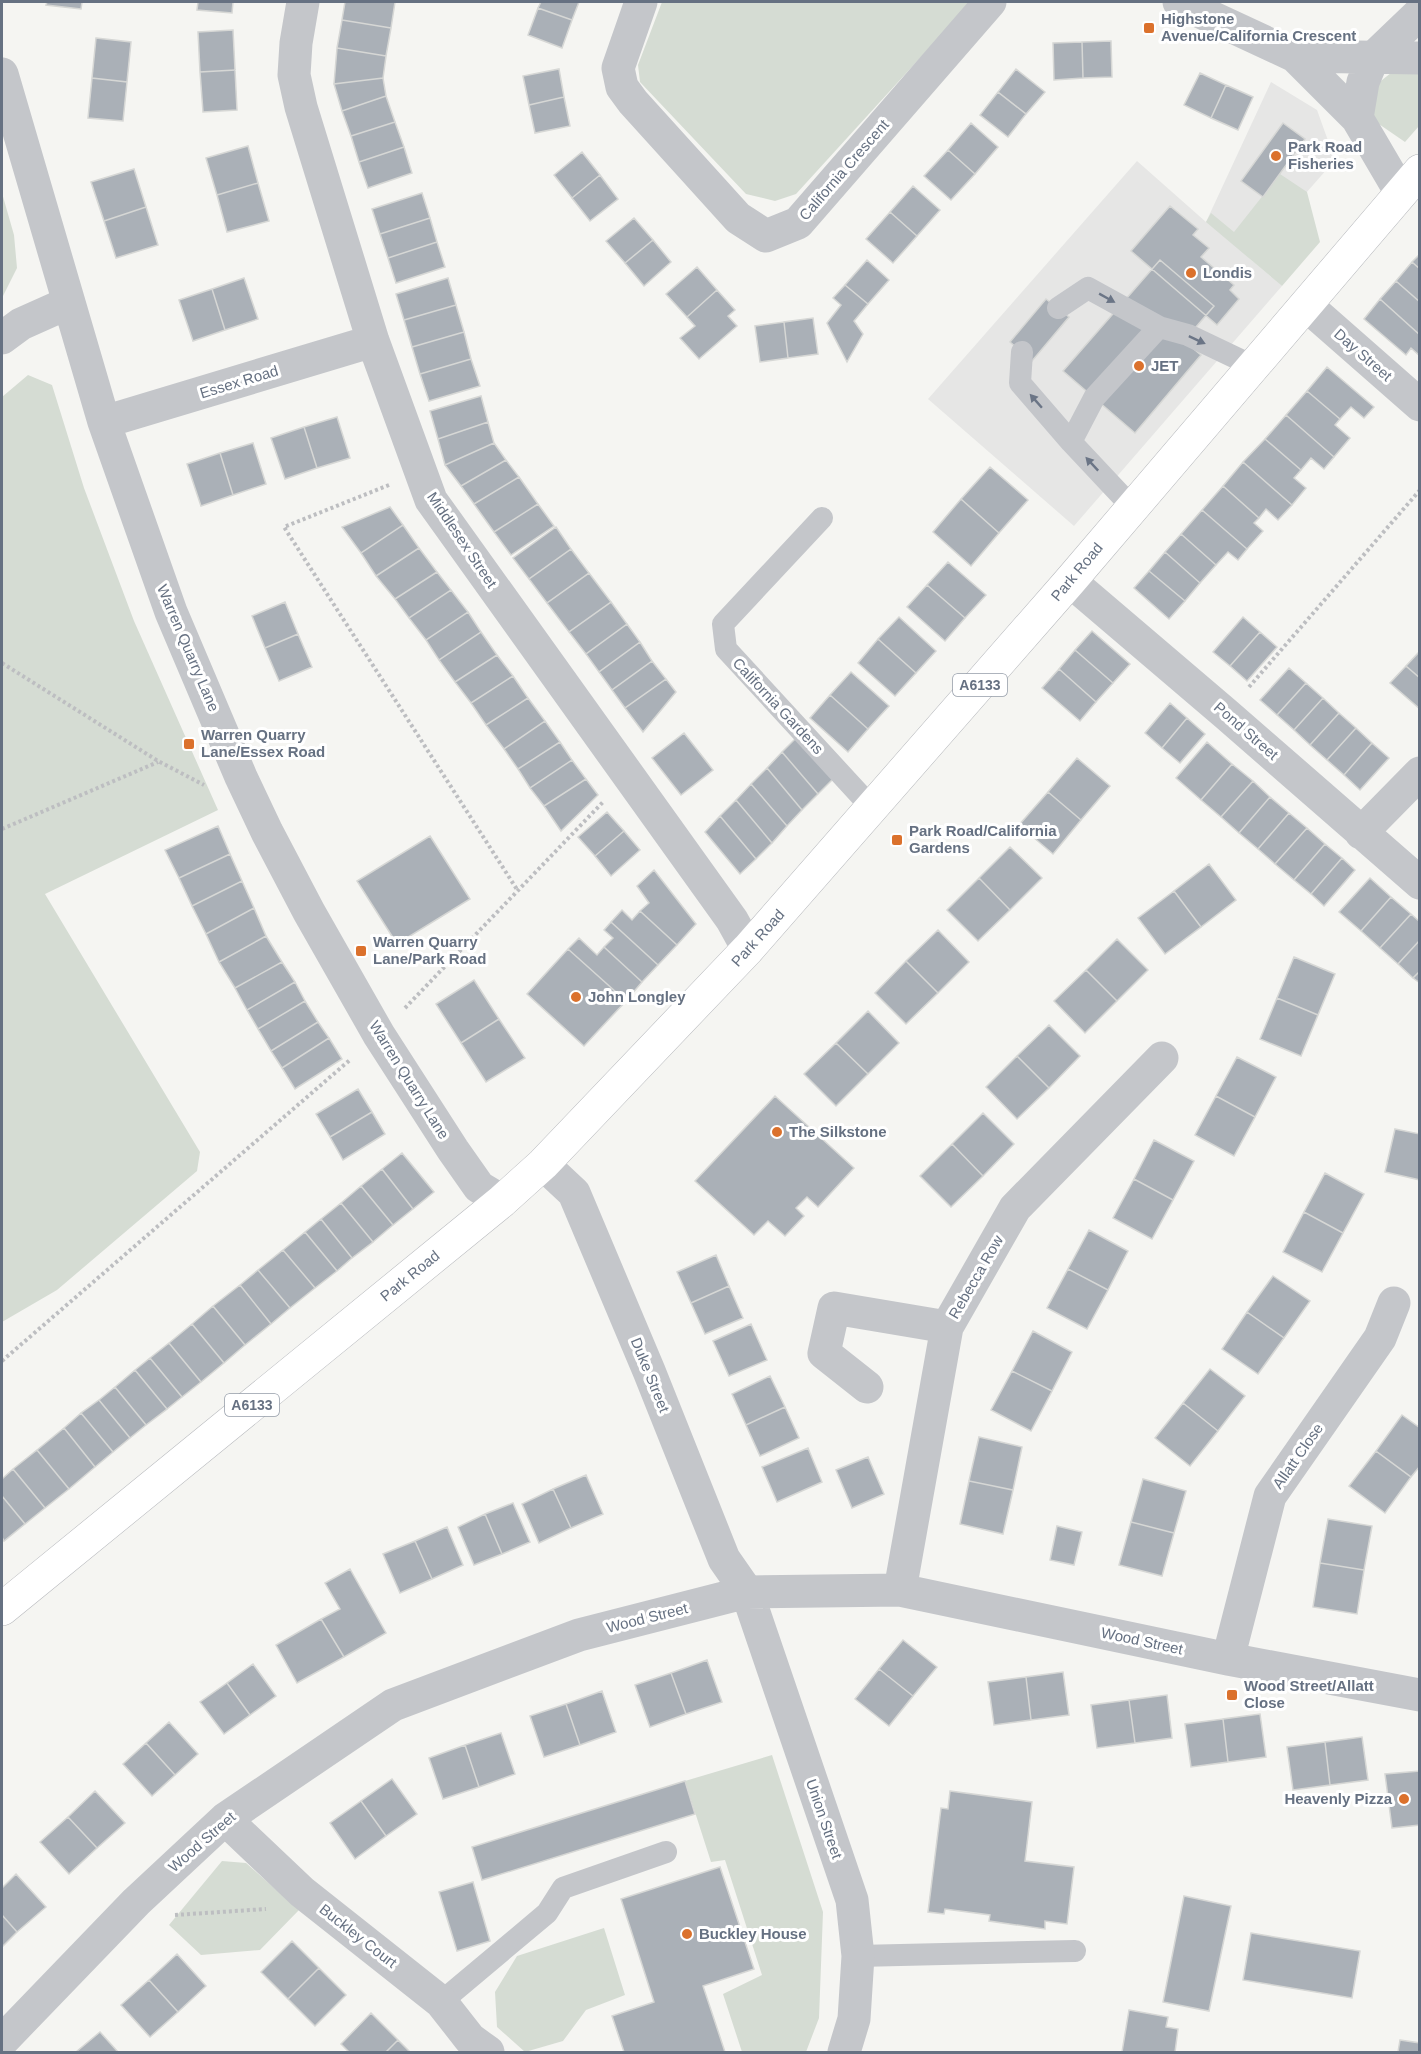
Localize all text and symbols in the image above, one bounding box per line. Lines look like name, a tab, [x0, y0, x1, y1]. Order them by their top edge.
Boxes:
place label: Highstone Avenue/California Crescent	[1161, 10, 1356, 44]
marker: Highstone Avenue/California Crescent	[1142, 21, 1156, 35]
street label: California Crescent	[795, 115, 892, 223]
place label: Park Road Fisheries	[1288, 138, 1362, 172]
marker: Park Road Fisheries	[1269, 149, 1283, 163]
place label: Londis	[1203, 264, 1252, 281]
marker: Londis	[1184, 266, 1198, 280]
one-way arrow	[1099, 293, 1116, 303]
street label: Day Street	[1331, 325, 1396, 385]
one-way arrow	[1188, 335, 1205, 344]
place label: JET	[1151, 357, 1179, 374]
marker: JET	[1132, 359, 1146, 373]
street label: Essex Road	[198, 362, 280, 401]
one-way arrow	[1029, 393, 1043, 408]
one-way arrow	[1086, 457, 1099, 472]
street label: Middlesex Street	[424, 489, 501, 591]
street label: Park Road	[1047, 539, 1106, 604]
street label: Warren Quarry Lane	[154, 582, 223, 714]
street label: California Gardens	[730, 654, 827, 757]
road number: A6133	[953, 674, 1007, 696]
street label: Pond Street	[1211, 698, 1282, 764]
place label: Warren Quarry Lane/Essex Road	[201, 726, 325, 760]
marker: Warren Quarry Lane/Essex Road	[182, 737, 196, 751]
place label: Park Road/California Gardens	[909, 822, 1057, 856]
marker: Park Road/California Gardens	[890, 833, 904, 847]
street label: Park Road	[728, 906, 788, 970]
place label: Warren Quarry Lane/Park Road	[373, 933, 486, 967]
marker: Warren Quarry Lane/Park Road	[354, 944, 368, 958]
place label: John Longley	[588, 988, 686, 1005]
marker: John Longley	[569, 990, 583, 1004]
street label: Warren Quarry Lane	[366, 1017, 453, 1142]
place label: The Silkstone	[789, 1123, 887, 1140]
marker: The Silkstone	[770, 1125, 784, 1139]
street label: Rebecca Row	[945, 1232, 1006, 1321]
street label: Park Road	[377, 1247, 443, 1305]
street label: Duke Street	[628, 1335, 673, 1415]
road number: A6133	[225, 1394, 279, 1416]
street label: Allatt Close	[1269, 1420, 1326, 1492]
street label: Wood Street	[605, 1599, 690, 1636]
street label: Wood Street	[1100, 1624, 1185, 1658]
place label: Wood Street/Allatt Close	[1244, 1677, 1374, 1711]
marker: Wood Street/Allatt Close	[1225, 1688, 1239, 1702]
street label: Union Street	[803, 1777, 846, 1862]
place label: Heavenly Pizza	[1284, 1790, 1393, 1807]
marker: Heavenly Pizza	[1397, 1792, 1411, 1806]
street label: Wood Street	[165, 1807, 239, 1875]
street label: Buckley Court	[316, 1900, 401, 1972]
place label: Buckley House	[699, 1925, 807, 1942]
marker: Buckley House	[680, 1927, 694, 1941]

